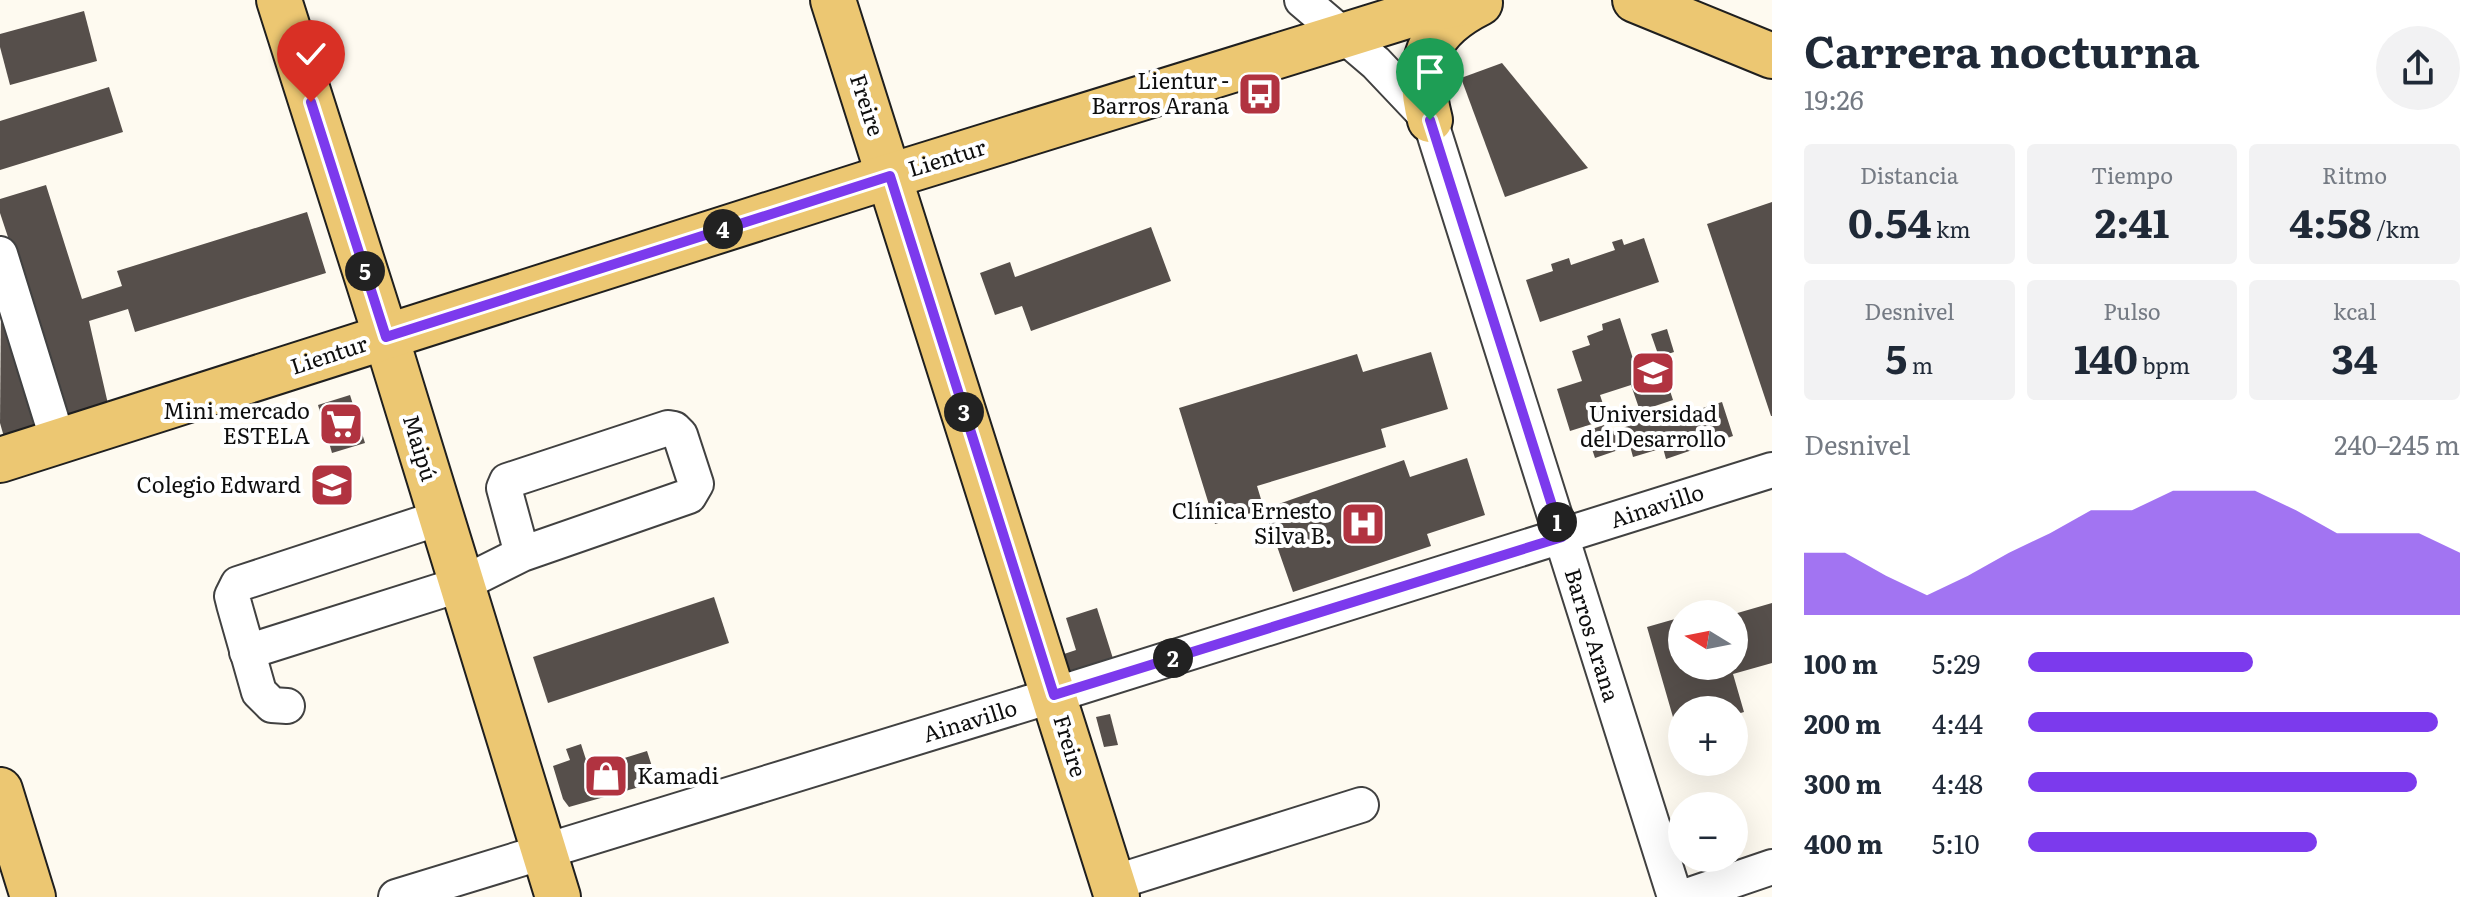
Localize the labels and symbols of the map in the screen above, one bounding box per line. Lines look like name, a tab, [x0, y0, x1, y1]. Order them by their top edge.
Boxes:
pin	[277, 20, 345, 102]
pin	[1396, 38, 1464, 120]
place label: Lientur - Barros Arana	[1091, 63, 1229, 121]
street label: Freire	[843, 69, 894, 140]
bus stop icon: Lientur - Barros Arana	[1236, 70, 1284, 118]
street label: Lientur	[904, 129, 990, 184]
pin: 4	[703, 209, 743, 249]
pin: 5	[345, 251, 385, 291]
street label: Lientur	[286, 325, 372, 382]
school or university icon: Universidad del Desarrollo	[1629, 349, 1677, 397]
pin: 3	[944, 392, 984, 432]
place label: Mini mercado ESTELA	[163, 393, 310, 451]
place label: Universidad del Desarrollo	[1580, 396, 1726, 454]
supermarket icon: Mini mercado ESTELA	[317, 400, 365, 448]
street label: Maipú	[396, 410, 447, 485]
school or university icon: Colegio Edward	[308, 461, 356, 509]
place label: Colegio Edward	[136, 467, 301, 500]
street label: Ainavillo	[1605, 474, 1708, 535]
place label: Clínica Ernesto Silva B.	[1172, 493, 1332, 551]
hospital icon: Clínica Ernesto Silva B.	[1339, 500, 1387, 548]
pin: 1	[1537, 502, 1577, 542]
street label: Barros Arana	[1558, 564, 1629, 705]
north arrow	[1668, 600, 1748, 680]
pin: 2	[1153, 638, 1193, 678]
street label: Ainavillo	[918, 690, 1021, 749]
street label: Freire	[1046, 710, 1097, 781]
shop icon: Kamadi	[582, 752, 630, 800]
place label: Kamadi	[637, 758, 719, 791]

